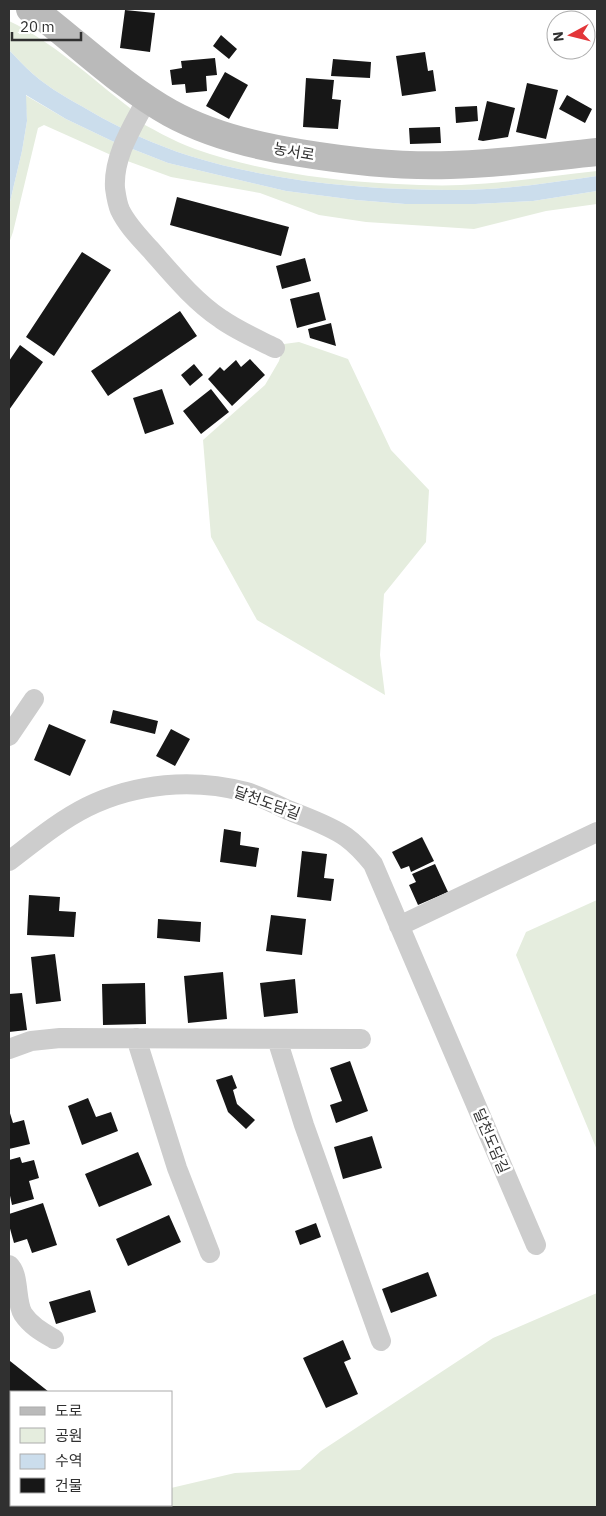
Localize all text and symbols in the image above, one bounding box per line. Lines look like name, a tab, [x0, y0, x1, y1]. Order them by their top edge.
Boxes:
scale bar	[12, 10, 81, 42]
north arrow	[546, 10, 596, 60]
text: 20 m	[20, 17, 55, 36]
text: N	[549, 30, 568, 43]
street label: 농서로	[272, 139, 316, 164]
street label: 달천도담길	[231, 782, 303, 823]
street label: 달천도담길	[469, 1105, 514, 1176]
legend	[10, 1391, 172, 1506]
text: 도로	[55, 1401, 83, 1420]
text: 공원	[55, 1426, 83, 1445]
text: 수역	[55, 1451, 83, 1470]
text: 건물	[55, 1476, 83, 1495]

